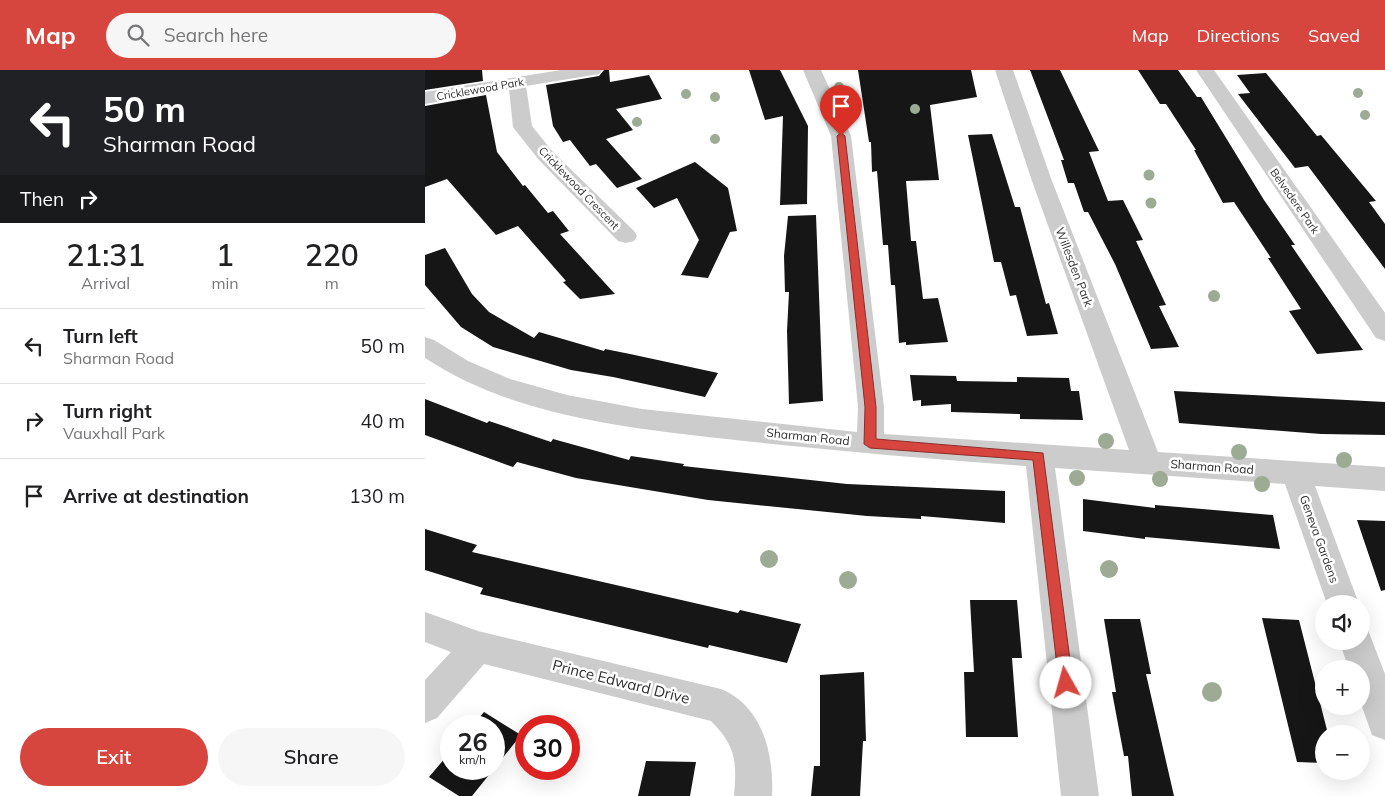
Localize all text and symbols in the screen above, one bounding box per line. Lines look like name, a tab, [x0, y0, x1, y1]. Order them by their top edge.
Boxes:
search box	[106, 13, 456, 58]
text: Map	[25, 20, 76, 50]
icon: search	[124, 21, 152, 49]
text: Search here	[164, 23, 268, 47]
text: Map	[1132, 24, 1169, 47]
text: Directions	[1197, 24, 1280, 47]
text: Saved	[1308, 24, 1360, 47]
street label: Cricklewood Park	[435, 74, 525, 104]
pin	[820, 85, 862, 136]
text: 50 m	[103, 87, 186, 131]
icon: left	[20, 90, 85, 155]
icon: arrive	[827, 92, 855, 120]
text: Sharman Road	[103, 130, 256, 158]
street label: Cricklewood Crescent	[536, 144, 622, 232]
street label: Belvedere Park	[1267, 166, 1323, 237]
icon: right	[74, 185, 102, 213]
text: Then	[20, 187, 64, 211]
street label: Willesden Park	[1052, 225, 1097, 309]
text: 21:31	[66, 236, 145, 274]
text: 1	[216, 236, 234, 274]
text: 220	[305, 236, 359, 274]
text: Arrival	[81, 273, 130, 293]
text: min	[211, 273, 239, 293]
text: m	[325, 273, 339, 293]
text: Turn left	[63, 324, 138, 348]
icon: left	[20, 332, 48, 360]
text: 50 m	[361, 334, 405, 358]
text: Sharman Road	[63, 348, 174, 368]
text: Turn right	[63, 399, 152, 423]
icon: right	[20, 407, 48, 435]
text: 40 m	[361, 409, 405, 433]
text: Vauxhall Park	[63, 423, 165, 443]
street label: Sharman Road	[766, 425, 850, 448]
street label: Sharman Road	[1170, 456, 1254, 477]
icon: arrive	[20, 482, 48, 510]
text: Arrive at destination	[63, 484, 249, 508]
text: 130 m	[349, 484, 405, 508]
street label: Geneva Gardens	[1297, 493, 1342, 585]
map controls	[1315, 595, 1370, 780]
button: sound	[1315, 595, 1370, 650]
street label: Prince Edward Drive	[550, 655, 692, 708]
position arrow	[1039, 656, 1091, 708]
button: +	[1315, 660, 1370, 715]
speed limit sign: 30	[515, 715, 580, 780]
button: −	[1315, 725, 1370, 780]
text: 26	[457, 726, 488, 757]
button: Exit	[20, 728, 208, 786]
button: Share	[218, 728, 405, 786]
text: km/h	[459, 752, 486, 767]

